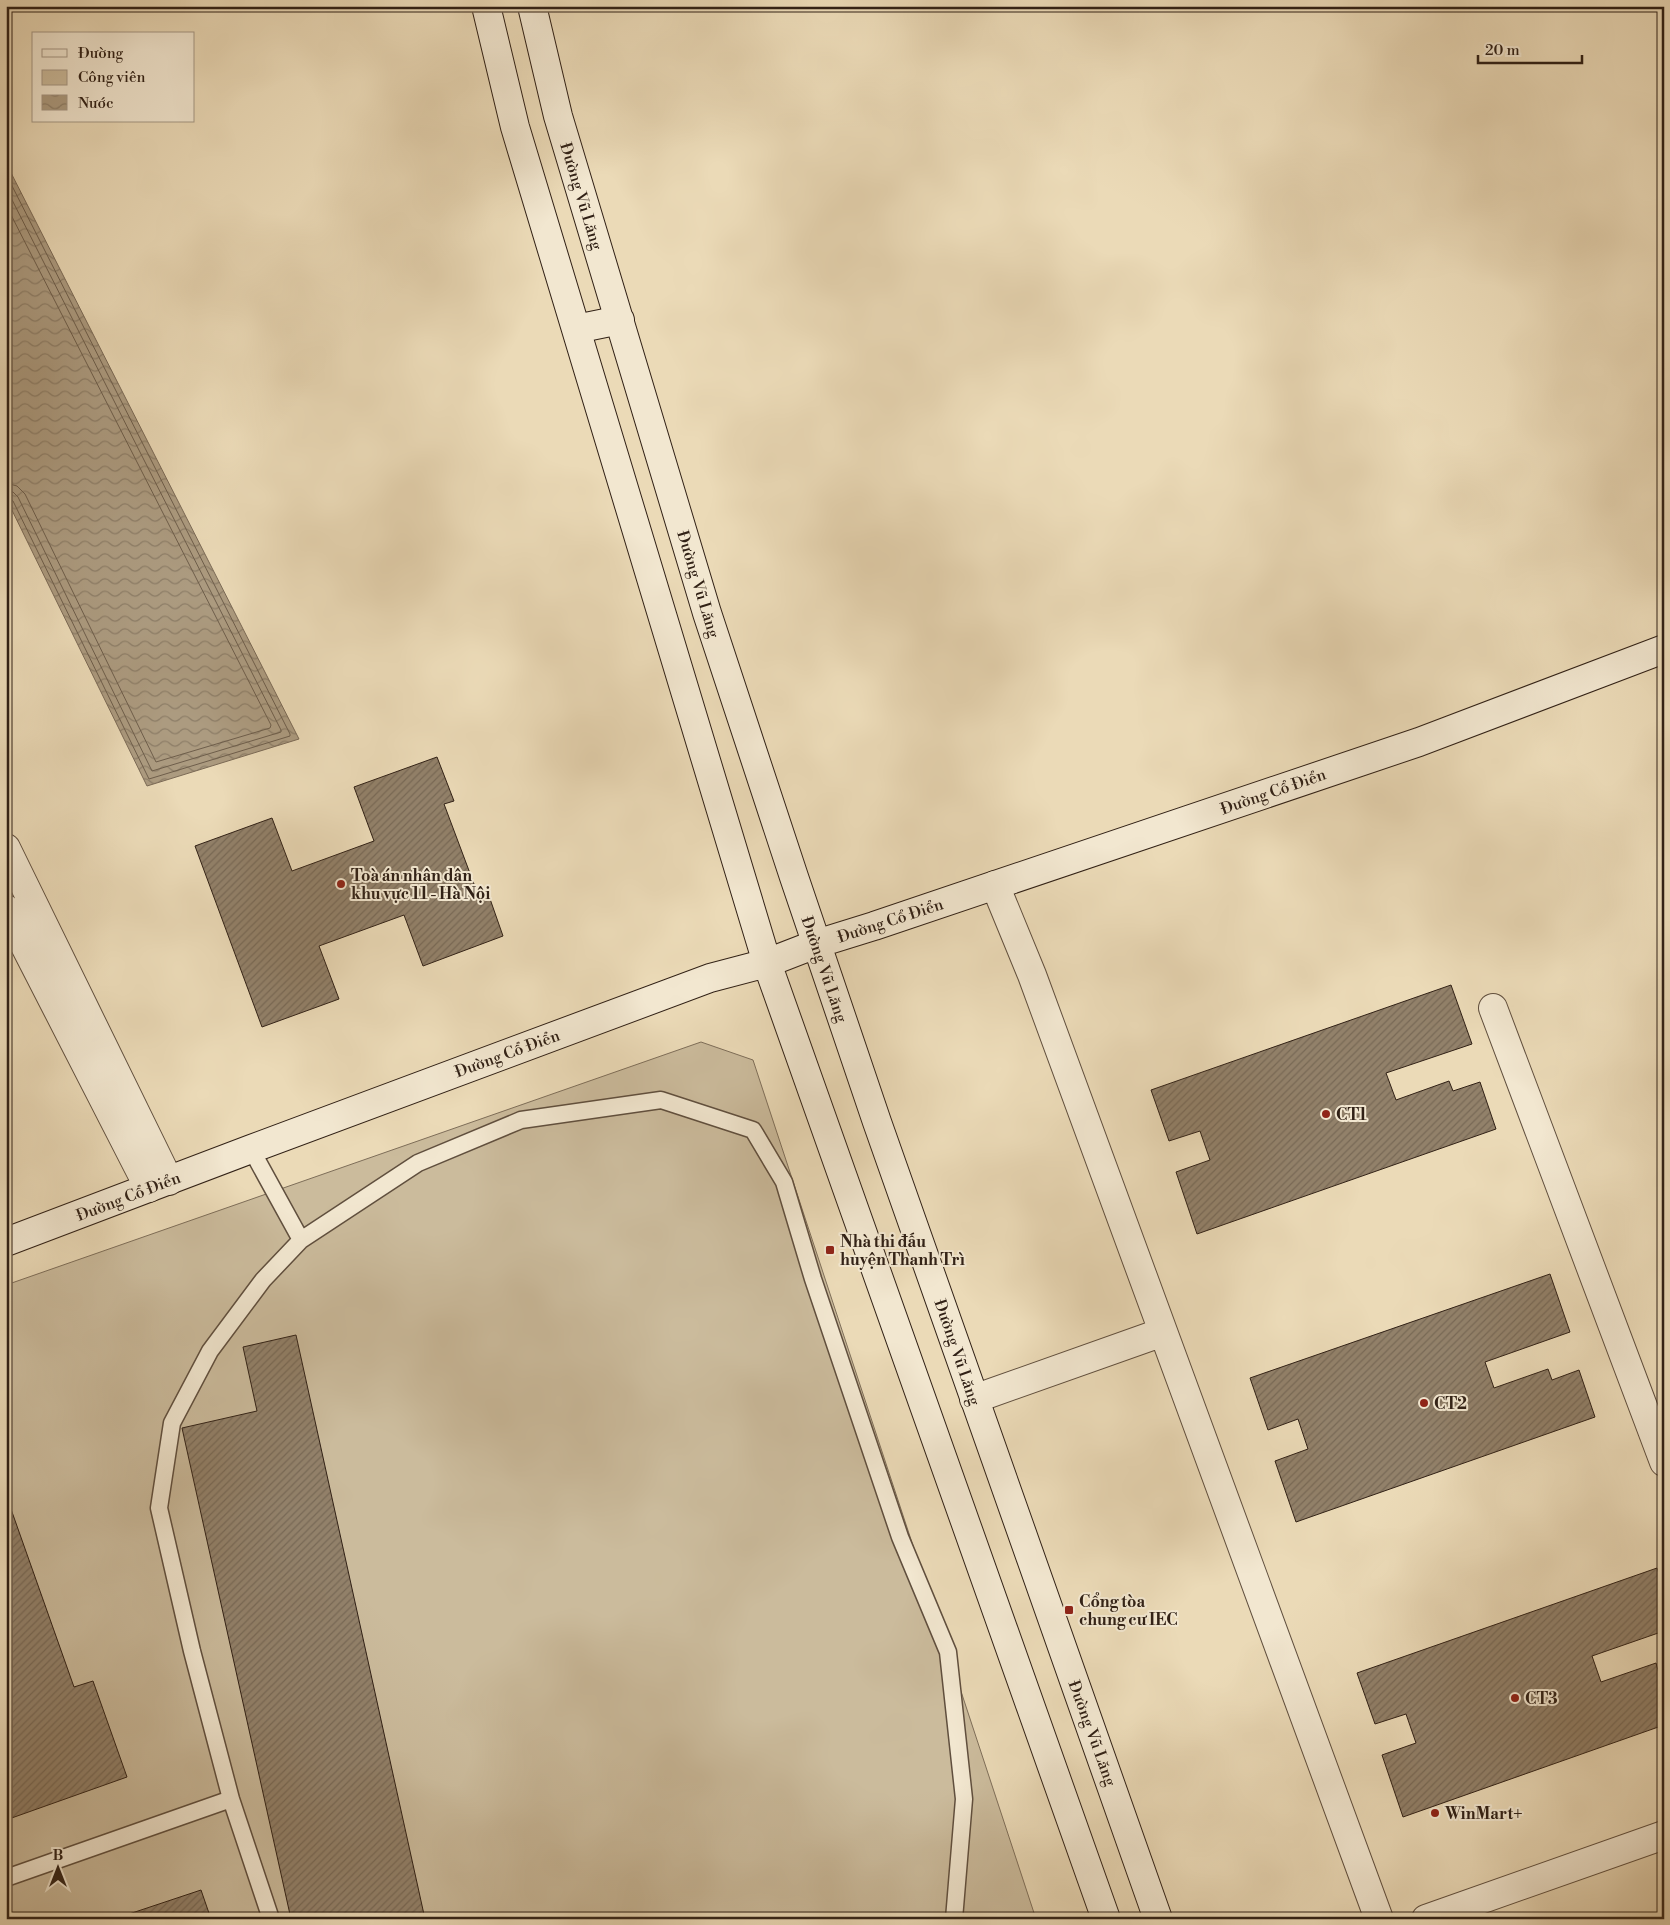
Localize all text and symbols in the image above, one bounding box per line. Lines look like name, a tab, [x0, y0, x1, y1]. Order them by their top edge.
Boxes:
legend	[32, 32, 195, 122]
scale bar	[1478, 32, 1581, 64]
text: 20 m	[1485, 41, 1520, 60]
text: Đường	[78, 44, 124, 63]
text: Công viên	[78, 68, 146, 87]
text: Nước	[78, 94, 114, 113]
street label: Đường Vũ Lăng	[555, 140, 607, 253]
street label: Đường Vũ Lăng	[672, 528, 724, 641]
street label: Đường Cổ Điển	[1218, 764, 1329, 819]
place label: Toà án nhân dân khu vực 11 - Hà Nội	[351, 866, 490, 904]
marker: Toà án nhân dân khu vực 11 - Hà Nội	[335, 878, 347, 890]
street label: Đường Cổ Điển	[835, 894, 946, 948]
street label: Đường Vũ Lăng	[796, 914, 852, 1026]
street label: Đường Cổ Điển	[452, 1026, 563, 1082]
place label: CT1	[1336, 1105, 1367, 1125]
marker: CT1	[1320, 1108, 1332, 1120]
street label: Đường Cổ Điển	[73, 1168, 184, 1226]
place label: Nhà thi đấu huyện Thanh Trì	[840, 1232, 965, 1270]
marker: Nhà thi đấu huyện Thanh Trì	[824, 1244, 836, 1256]
street label: Đường Vũ Lăng	[929, 1297, 985, 1409]
place label: CT2	[1434, 1394, 1467, 1414]
marker: CT2	[1418, 1397, 1430, 1409]
place label: Cổng tòa chung cư IEC	[1079, 1592, 1178, 1630]
marker: Cổng tòa chung cư IEC	[1063, 1604, 1075, 1616]
street label: Đường Vũ Lăng	[1064, 1678, 1121, 1790]
place label: CT3	[1525, 1689, 1558, 1709]
marker: CT3	[1509, 1692, 1521, 1704]
place label: WinMart+	[1444, 1804, 1522, 1824]
marker: WinMart+	[1429, 1807, 1441, 1819]
north arrow	[32, 1842, 82, 1892]
text: B	[53, 1847, 63, 1865]

